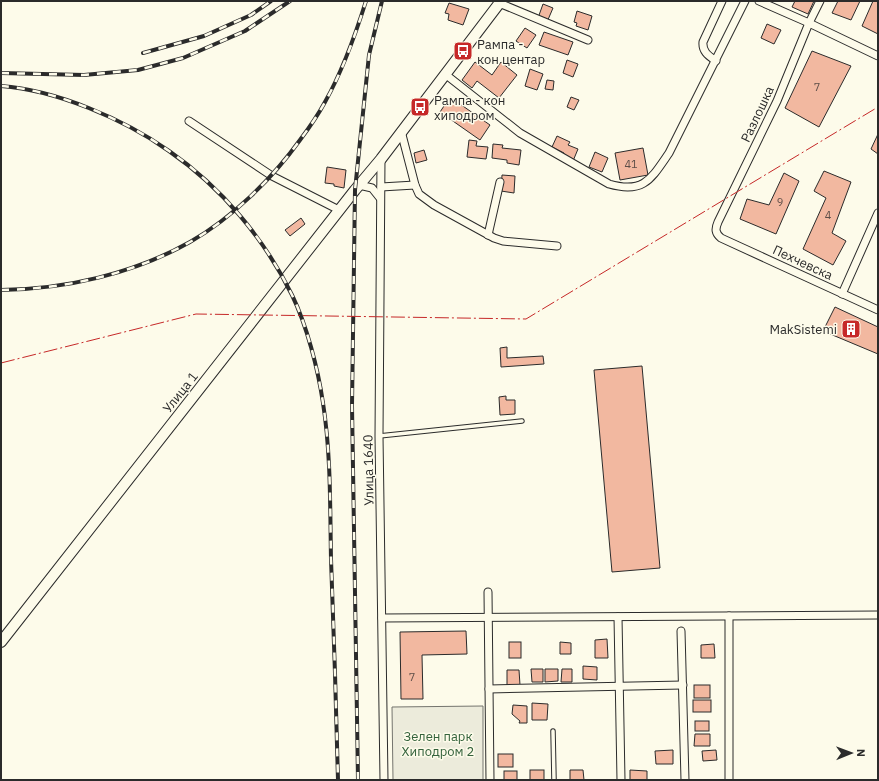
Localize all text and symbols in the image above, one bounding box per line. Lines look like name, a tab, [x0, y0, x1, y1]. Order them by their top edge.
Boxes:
place label: Рампа - кон центар	[477, 36, 545, 68]
bus stop icon: Рампа - кон центар	[452, 40, 474, 62]
house number: 7	[814, 80, 820, 94]
street label: Разлошка	[737, 83, 778, 145]
place label: Рампа - кон хиподром	[434, 92, 505, 124]
bus stop icon: Рампа - кон хиподром	[409, 96, 431, 118]
house number: 41	[624, 157, 638, 171]
house number: 9	[777, 195, 783, 209]
house number: 4	[825, 208, 832, 222]
street label: Пехчевска	[770, 241, 836, 284]
building icon: MakSistemi	[840, 318, 862, 340]
place label: MakSistemi	[769, 321, 837, 338]
street label: Улица 1	[159, 368, 202, 416]
street label: Улица 1640	[359, 434, 378, 506]
house number: 7	[409, 670, 415, 684]
park label: Зелен парк Хиподром 2	[402, 728, 474, 760]
north arrow	[831, 733, 871, 773]
text: N	[854, 749, 868, 757]

